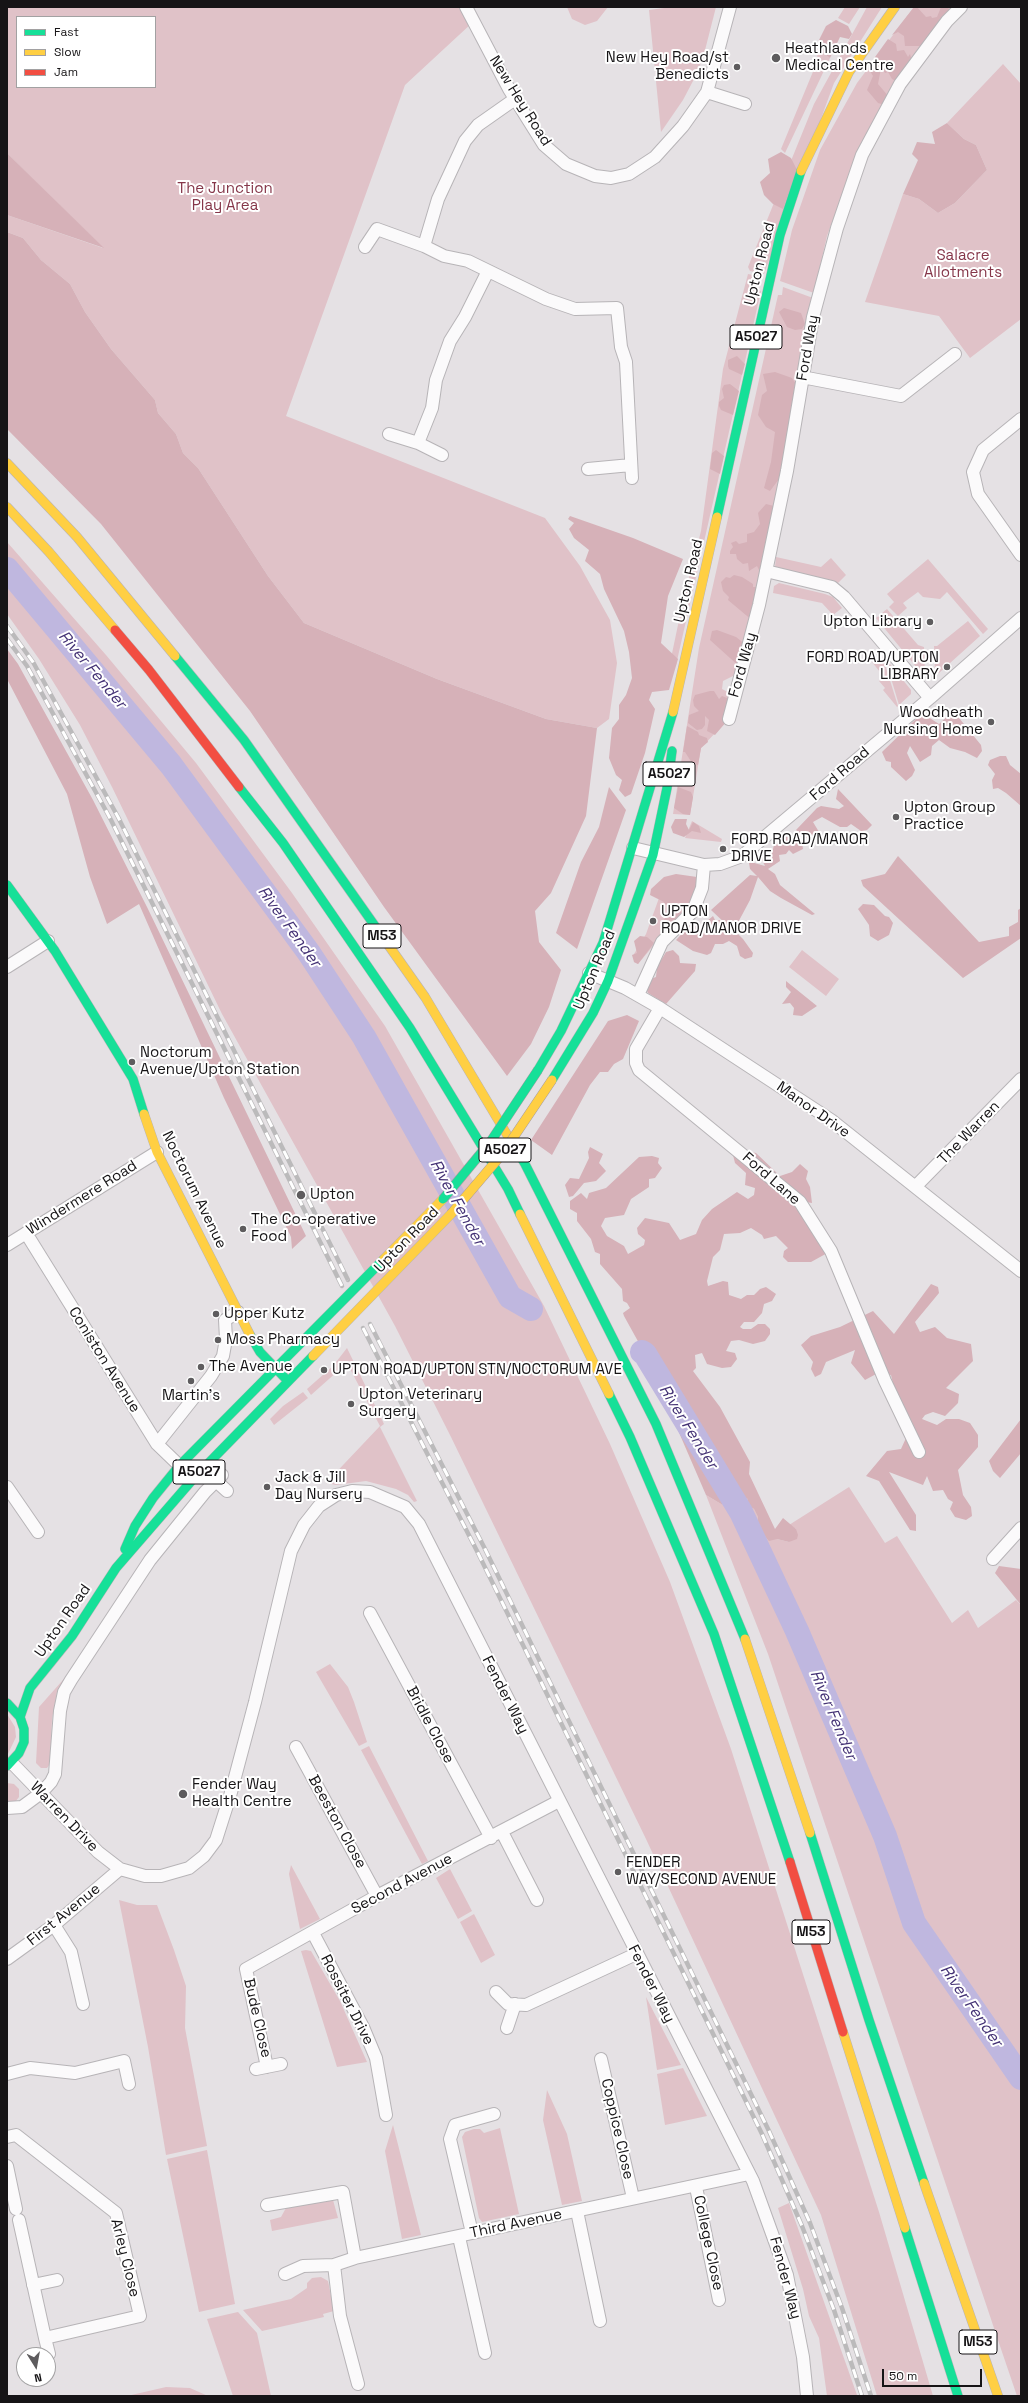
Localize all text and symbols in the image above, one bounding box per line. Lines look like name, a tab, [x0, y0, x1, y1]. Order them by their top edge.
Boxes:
legend	[16, 16, 156, 88]
text: Fast	[54, 24, 79, 40]
place label: Heathlands Medical Centre	[785, 40, 894, 75]
text: Slow	[54, 44, 81, 60]
place label: New Hey Road/st Benedicts	[606, 49, 729, 84]
street label: New Hey Road	[485, 52, 555, 150]
marker: Heathlands Medical Centre	[770, 52, 782, 64]
marker: New Hey Road/st Benedicts	[732, 62, 742, 72]
text: Jam	[54, 64, 78, 80]
park label: The Junction Play Area	[177, 180, 273, 215]
street label: Upton Road	[741, 221, 779, 307]
park label: Salacre Allotments	[924, 247, 1002, 282]
street label: Ford Way	[793, 314, 823, 382]
road number: A5027	[730, 325, 782, 349]
street label: Upton Road	[671, 538, 707, 624]
place label: Upton Library	[823, 613, 922, 631]
marker: Upton Library	[925, 617, 935, 627]
water label: River Fender	[54, 627, 130, 713]
street label: Ford Way	[725, 630, 761, 700]
place label: FORD ROAD/UPTON LIBRARY	[806, 649, 939, 684]
marker: FORD ROAD/UPTON LIBRARY	[942, 662, 952, 672]
place label: Woodheath Nursing Home	[883, 704, 983, 739]
marker: Woodheath Nursing Home	[986, 717, 996, 727]
street label: Ford Road	[807, 743, 873, 805]
road number: A5027	[643, 762, 695, 786]
place label: Upton Group Practice	[904, 799, 996, 834]
marker: Upton Group Practice	[891, 812, 901, 822]
place label: FORD ROAD/MANOR DRIVE	[731, 831, 868, 866]
marker: FORD ROAD/MANOR DRIVE	[718, 844, 728, 854]
water label: River Fender	[253, 883, 325, 971]
place label: UPTON ROAD/MANOR DRIVE	[661, 903, 801, 938]
marker: UPTON ROAD/MANOR DRIVE	[648, 916, 658, 926]
road number: M53	[363, 924, 401, 948]
street label: Upton Road	[570, 927, 620, 1013]
place label: Noctorum Avenue/Upton Station	[140, 1044, 300, 1079]
marker: Noctorum Avenue/Upton Station	[127, 1057, 137, 1067]
street label: Manor Drive	[773, 1078, 853, 1142]
street label: The Warren	[934, 1097, 1004, 1169]
street label: Noctorum Avenue	[158, 1128, 230, 1252]
road number: A5027	[479, 1138, 531, 1162]
street label: Ford Lane	[738, 1149, 804, 1209]
street label: Windermere Road	[23, 1157, 141, 1239]
water label: River Fender	[425, 1157, 489, 1249]
place label: Upton	[310, 1186, 354, 1204]
marker: Upton	[295, 1189, 307, 1201]
street label: Upton Road	[371, 1203, 443, 1277]
place label: The Co-operative Food	[251, 1211, 376, 1246]
marker: The Co-operative Food	[238, 1224, 248, 1234]
street label: Coniston Avenue	[64, 1304, 144, 1416]
place label: Upper Kutz	[224, 1305, 305, 1323]
marker: Upper Kutz	[211, 1309, 221, 1319]
place label: Moss Pharmacy	[226, 1331, 340, 1349]
marker: Moss Pharmacy	[213, 1335, 223, 1345]
place label: The Avenue	[209, 1358, 293, 1376]
place label: UPTON ROAD/UPTON STN/NOCTORUM AVE	[332, 1361, 622, 1379]
marker: The Avenue	[196, 1362, 206, 1372]
marker: UPTON ROAD/UPTON STN/NOCTORUM AVE	[319, 1365, 329, 1375]
marker: Martin's	[186, 1376, 196, 1386]
water label: River Fender	[655, 1381, 721, 1473]
place label: Upton Veterinary Surgery	[359, 1386, 482, 1421]
place label: Martin's	[162, 1387, 220, 1405]
marker: Upton Veterinary Surgery	[346, 1399, 356, 1409]
road number: A5027	[173, 1460, 225, 1484]
place label: Jack & Jill Day Nursery	[275, 1469, 363, 1504]
marker: Jack & Jill Day Nursery	[262, 1482, 272, 1492]
street label: Upton Road	[31, 1581, 95, 1661]
street label: Fender Way	[478, 1653, 532, 1737]
water label: River Fender	[805, 1667, 861, 1763]
street label: Bridle Close	[402, 1683, 458, 1767]
street label: Beeston Close	[304, 1772, 370, 1872]
place label: Fender Way Health Centre	[192, 1776, 292, 1811]
street label: Warren Drive	[26, 1778, 102, 1856]
marker: Fender Way Health Centre	[177, 1788, 189, 1800]
street label: Second Avenue	[348, 1850, 456, 1918]
place label: FENDER WAY/SECOND AVENUE	[626, 1854, 776, 1889]
marker: FENDER WAY/SECOND AVENUE	[613, 1867, 623, 1877]
street label: First Avenue	[24, 1880, 104, 1950]
road number: M53	[792, 1920, 830, 1944]
street label: Fender Way	[624, 1942, 678, 2026]
street label: Rossiter Drive	[316, 1952, 378, 2048]
water label: River Fender	[936, 1961, 1006, 2051]
street label: Bude Close	[239, 1977, 275, 2059]
street label: Coppice Close	[597, 2077, 637, 2181]
street label: College Close	[689, 2194, 727, 2292]
street label: Third Avenue	[468, 2205, 564, 2243]
street label: Arley Close	[107, 2217, 143, 2299]
street label: Fender Way	[765, 2235, 805, 2321]
road number: M53	[959, 2330, 997, 2354]
north arrow	[16, 2347, 56, 2387]
scale bar	[884, 2361, 984, 2387]
text: 50 m	[889, 2368, 917, 2384]
text: N	[33, 2370, 43, 2385]

